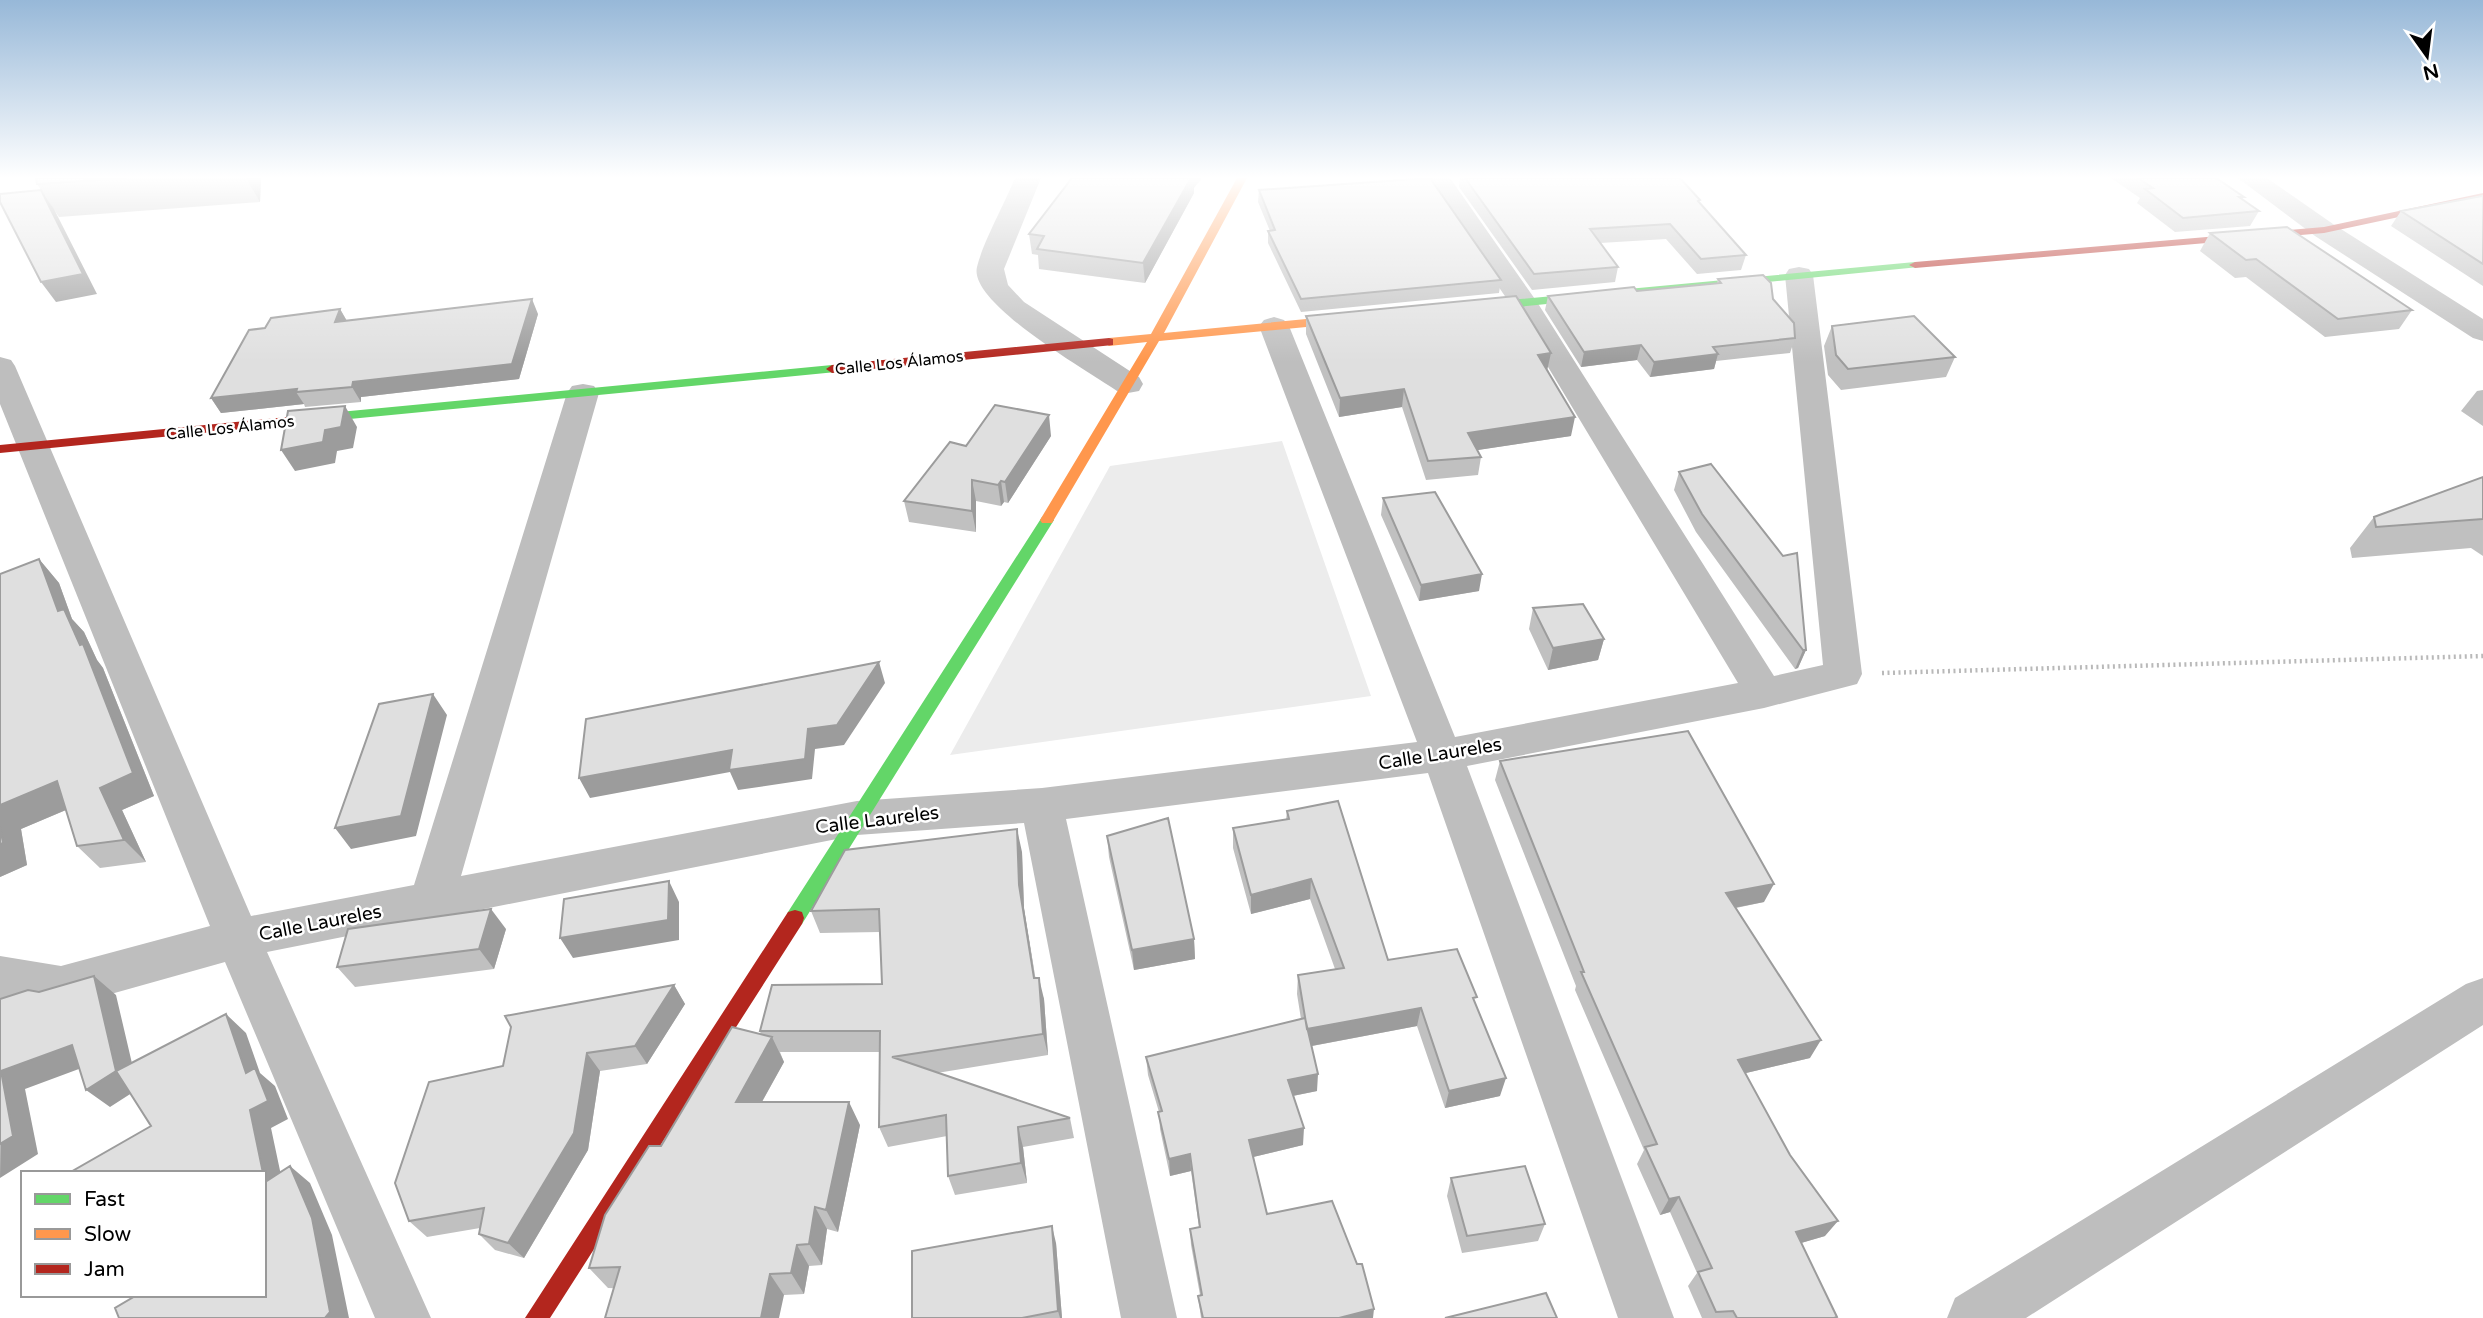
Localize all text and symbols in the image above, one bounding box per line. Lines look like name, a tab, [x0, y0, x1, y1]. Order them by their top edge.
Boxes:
north arrow	[2392, 21, 2462, 91]
text: N	[2421, 59, 2441, 84]
street label: Calle Los Álamos	[834, 346, 964, 380]
street label: Calle Los Álamos	[165, 411, 295, 445]
street label: Calle Laureles	[1377, 733, 1503, 775]
street label: Calle Laureles	[814, 801, 940, 838]
street label: Calle Laureles	[257, 900, 383, 946]
legend	[21, 1171, 266, 1297]
text: Fast	[84, 1187, 125, 1212]
text: Slow	[84, 1222, 132, 1247]
text: Jam	[84, 1257, 125, 1282]

